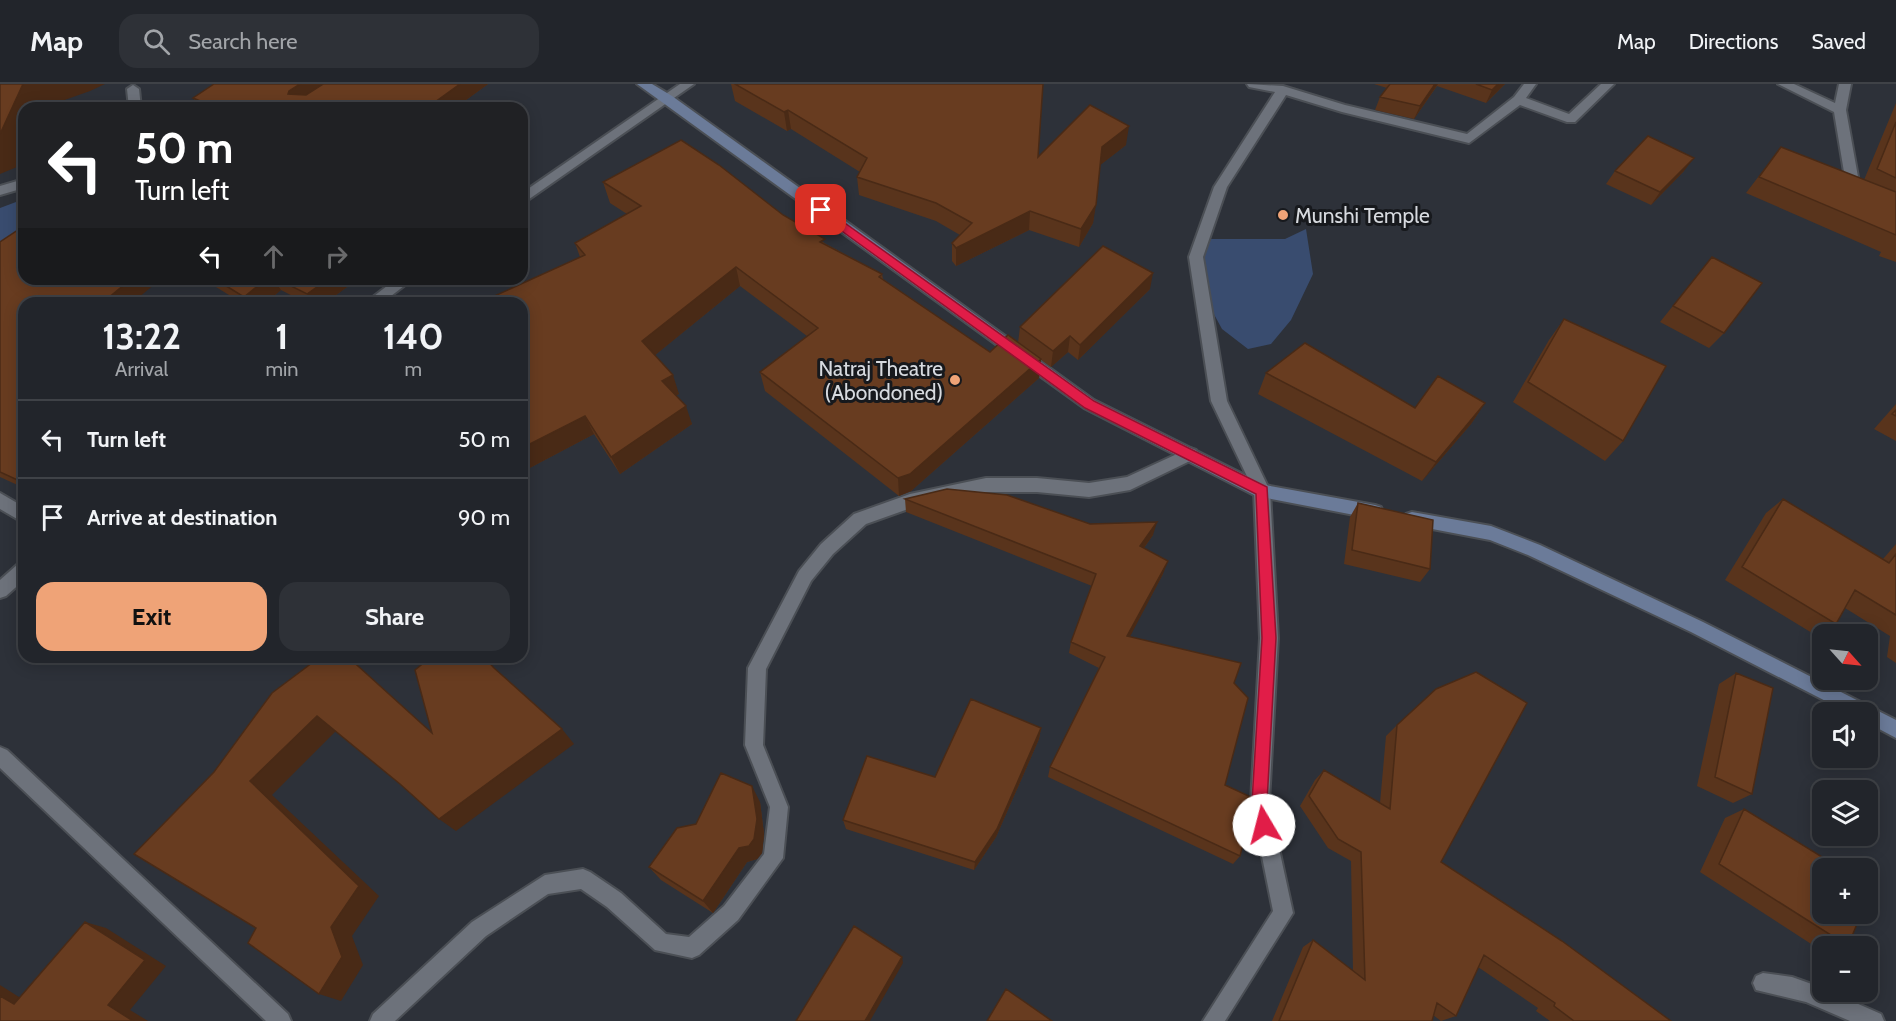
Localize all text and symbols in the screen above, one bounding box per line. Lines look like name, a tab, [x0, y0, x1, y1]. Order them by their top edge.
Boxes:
search box	[119, 14, 539, 68]
text: Map	[30, 24, 83, 58]
icon: search	[140, 25, 173, 58]
text: Search here	[188, 28, 297, 55]
text: Map	[1617, 29, 1656, 54]
text: Directions	[1689, 29, 1778, 54]
text: Saved	[1811, 29, 1866, 54]
text: 50 m	[135, 122, 233, 174]
icon: left	[36, 126, 114, 204]
text: Turn left	[135, 174, 229, 207]
pin	[795, 184, 846, 235]
icon: arrive	[804, 193, 837, 226]
place label: Munshi Temple	[1295, 203, 1430, 228]
marker: Munshi Temple	[1276, 208, 1290, 222]
icon: left	[194, 240, 227, 273]
icon: ahead	[257, 240, 290, 273]
icon: right	[320, 240, 353, 273]
text: 13:22	[102, 314, 181, 358]
text: 1	[275, 314, 289, 358]
text: 140	[383, 314, 444, 358]
place label: Natraj Theatre (Abondoned)	[818, 356, 943, 405]
text: Arrival	[115, 357, 168, 381]
text: min	[265, 357, 298, 381]
text: m	[404, 357, 422, 381]
marker: Natraj Theatre (Abondoned)	[948, 373, 962, 387]
icon: left	[36, 423, 69, 456]
text: Turn left	[87, 426, 166, 453]
text: 50 m	[458, 426, 510, 453]
icon: arrive	[36, 501, 69, 534]
text: Arrive at destination	[87, 504, 277, 531]
text: 90 m	[458, 504, 510, 531]
button: Exit	[36, 582, 267, 651]
button: Share	[279, 582, 510, 651]
north arrow	[1812, 624, 1878, 690]
map controls	[1812, 624, 1878, 1002]
button: sound	[1812, 702, 1878, 768]
button: layers	[1812, 780, 1878, 846]
position arrow	[1232, 793, 1296, 857]
button: +	[1812, 858, 1878, 924]
button: −	[1812, 936, 1878, 1002]

